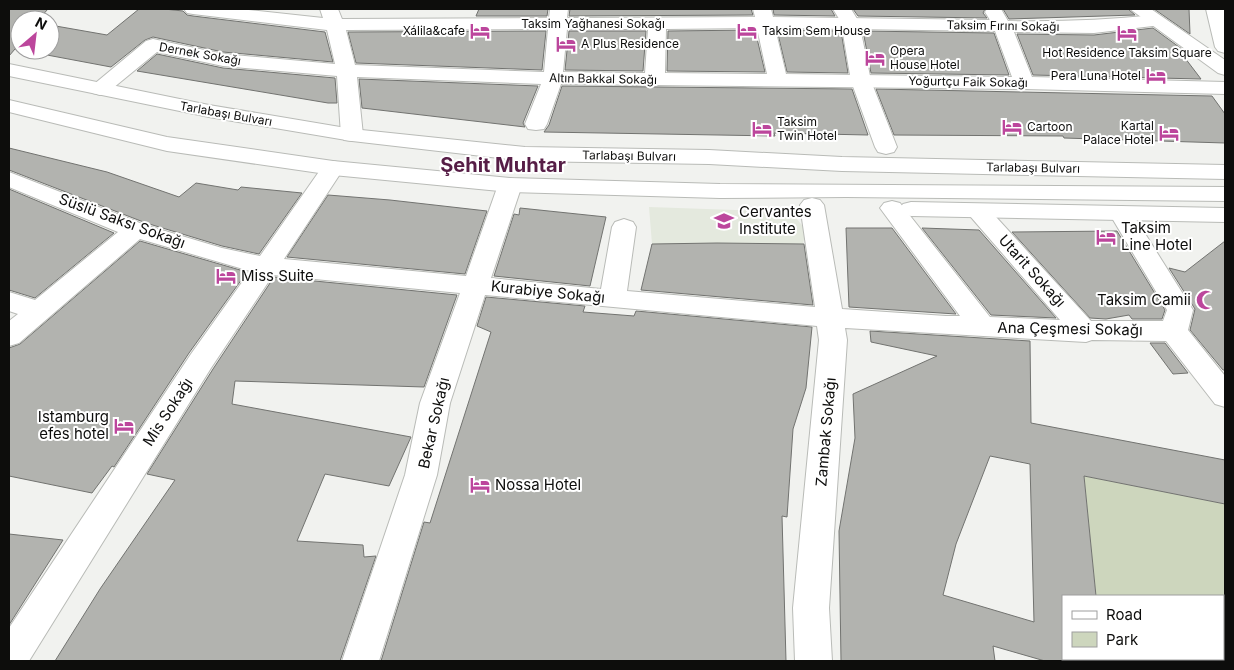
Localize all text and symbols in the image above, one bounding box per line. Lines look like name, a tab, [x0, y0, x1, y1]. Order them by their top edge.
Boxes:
north arrow	[10, 10, 60, 60]
text: N	[33, 13, 50, 33]
street label: Taksim Yağhanesi Sokağı	[521, 16, 665, 31]
street label: Taksim Fırını Sokağı	[946, 17, 1060, 34]
hotel icon: Xálila&cafe	[469, 20, 491, 42]
hotel icon: Taksim Sem House	[736, 20, 758, 42]
hotel icon: Hot Residence Taksim Square	[1116, 22, 1138, 44]
place label: Xálila&cafe	[403, 23, 465, 38]
place label: Taksim Sem House	[762, 23, 870, 38]
hotel icon: A Plus Residence	[555, 33, 577, 55]
place label: A Plus Residence	[581, 36, 679, 51]
street label: Dernek Sokağı	[158, 39, 242, 68]
place label: Opera House Hotel	[890, 43, 960, 72]
place label: Hot Residence Taksim Square	[1042, 45, 1212, 60]
hotel icon: Opera House Hotel	[864, 47, 886, 69]
hotel icon: Pera Luna Hotel	[1145, 65, 1167, 87]
place label: Pera Luna Hotel	[1051, 68, 1141, 83]
street label: Altın Bakkal Sokağı	[549, 70, 657, 87]
street label: Yoğurtçu Faik Sokağı	[908, 73, 1028, 90]
street label: Tarlabaşı Bulvarı	[179, 98, 274, 129]
place label: Taksim Twin Hotel	[777, 114, 837, 143]
hotel icon: Cartoon	[1001, 116, 1023, 138]
hotel icon: Taksim Twin Hotel	[751, 118, 773, 140]
place label: Kartal Palace Hotel	[1083, 118, 1154, 147]
place label: Cartoon	[1027, 119, 1073, 134]
hotel icon: Kartal Palace Hotel	[1158, 122, 1180, 144]
street label: Tarlabaşı Bulvarı	[582, 147, 676, 164]
district label: Şehit Muhtar	[440, 153, 566, 177]
street label: Tarlabaşı Bulvarı	[986, 159, 1080, 176]
street label: Süslü Saksı Sokağı	[56, 189, 188, 252]
place label: Cervantes Institute	[739, 202, 812, 238]
school or university icon: Cervantes Institute	[713, 210, 735, 232]
place label: Taksim Line Hotel	[1121, 218, 1192, 254]
hotel icon: Taksim Line Hotel	[1095, 226, 1117, 248]
street label: Utarit Sokağı	[995, 230, 1070, 311]
hotel icon: Miss Suite	[215, 265, 237, 287]
place label: Miss Suite	[241, 266, 314, 285]
street label: Kurabiye Sokağı	[490, 276, 606, 307]
mosque icon: Taksim Camii	[1195, 289, 1217, 311]
place label: Taksim Camii	[1097, 290, 1191, 309]
street label: Ana Çeşmesi Sokağı	[997, 318, 1143, 339]
street label: Mis Sokağı	[139, 374, 197, 449]
street label: Bekar Sokağı	[414, 375, 453, 470]
street label: Zambak Sokağı	[811, 377, 840, 487]
place label: Istamburg efes hotel	[38, 407, 109, 443]
hotel icon: Istamburg efes hotel	[113, 415, 135, 437]
hotel icon: Nossa Hotel	[469, 474, 491, 496]
place label: Nossa Hotel	[495, 475, 581, 494]
legend	[1062, 595, 1224, 660]
text: Road	[1106, 605, 1142, 624]
text: Park	[1106, 630, 1139, 649]

